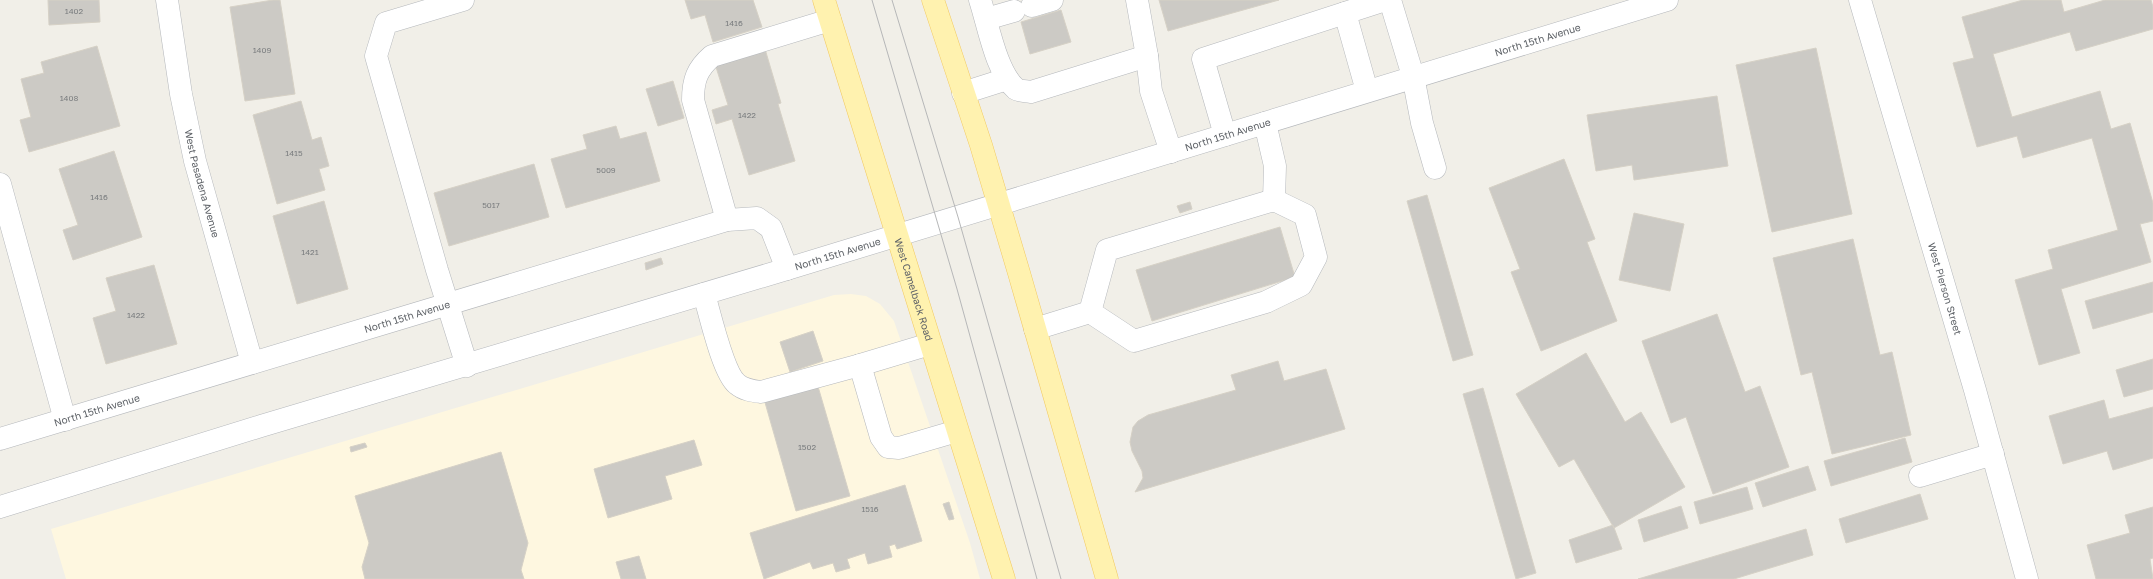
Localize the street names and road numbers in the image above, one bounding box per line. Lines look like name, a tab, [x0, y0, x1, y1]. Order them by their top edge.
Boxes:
street label: North 15th Avenue	[1493, 21, 1582, 58]
street label: North 15th Avenue	[1183, 115, 1272, 153]
street label: West Pasadena Avenue	[183, 128, 222, 239]
street label: North 15th Avenue	[793, 235, 882, 272]
street label: West Camelback Road	[892, 236, 936, 342]
street label: West Pierson Street	[1926, 241, 1964, 336]
street label: North 15th Avenue	[363, 298, 451, 335]
street label: North 15th Avenue	[52, 391, 141, 428]

